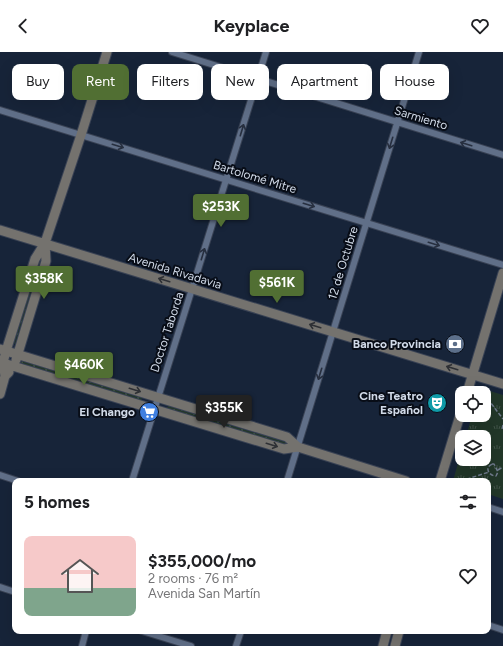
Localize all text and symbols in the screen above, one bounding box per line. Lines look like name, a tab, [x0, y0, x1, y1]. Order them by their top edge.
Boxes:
icon: back	[12, 15, 34, 37]
text: Keyplace	[213, 15, 290, 37]
icon: heart	[469, 15, 491, 37]
chip: Buy	[12, 64, 64, 100]
chip: Rent	[72, 64, 129, 100]
chip: Filters	[137, 64, 203, 100]
chip: New	[211, 64, 269, 100]
chip: Apartment	[277, 64, 372, 100]
chip: House	[380, 64, 449, 100]
street label: Sarmiento	[393, 103, 449, 133]
one-way arrow	[239, 123, 246, 136]
one-way arrow	[387, 136, 394, 149]
one-way arrow	[459, 140, 472, 147]
one-way arrow	[112, 143, 125, 150]
street label: Bartolomé Mitre	[212, 158, 299, 196]
pin: $253K	[193, 194, 249, 228]
text: $253K	[202, 199, 240, 214]
one-way arrow	[303, 202, 316, 209]
street label: 12 de Octubre	[325, 224, 361, 301]
one-way arrow	[427, 241, 440, 248]
one-way arrow	[200, 248, 208, 260]
street label: Avenida Rivadavia	[127, 250, 223, 292]
pin: $358K	[16, 266, 72, 300]
pin: $561K	[249, 270, 305, 304]
text: $358K	[25, 271, 63, 286]
text: $561K	[259, 275, 295, 290]
one-way arrow	[157, 276, 170, 283]
street label: Doctor Taborda	[147, 290, 187, 374]
one-way arrow	[308, 322, 321, 329]
bank icon: Banco Provincia	[444, 333, 466, 355]
place label: Banco Provincia	[353, 337, 441, 351]
pin: $460K	[56, 352, 112, 386]
text: $460K	[64, 357, 104, 372]
one-way arrow	[447, 364, 459, 372]
one-way arrow	[316, 367, 323, 380]
map controls	[455, 386, 491, 466]
button: locate	[455, 386, 491, 422]
one-way arrow	[128, 387, 140, 395]
place label: Cine Teatro Español	[359, 389, 423, 417]
theatre icon: Cine Teatro Español	[426, 392, 448, 414]
pin: $355K	[196, 395, 252, 429]
text: $355K	[205, 400, 243, 415]
supermarket icon: El Chango	[138, 401, 160, 423]
place label: El Chango	[79, 405, 135, 419]
button: layers	[455, 430, 491, 466]
one-way arrow	[265, 442, 278, 449]
icon: filters	[457, 491, 479, 513]
text: 5 homes	[24, 492, 90, 512]
text: $355,000/mo	[148, 551, 256, 571]
icon: home	[56, 552, 104, 600]
icon: heart	[457, 565, 479, 587]
text: 2 rooms · 76 m²	[148, 571, 238, 586]
text: Avenida San Martín	[148, 586, 260, 601]

